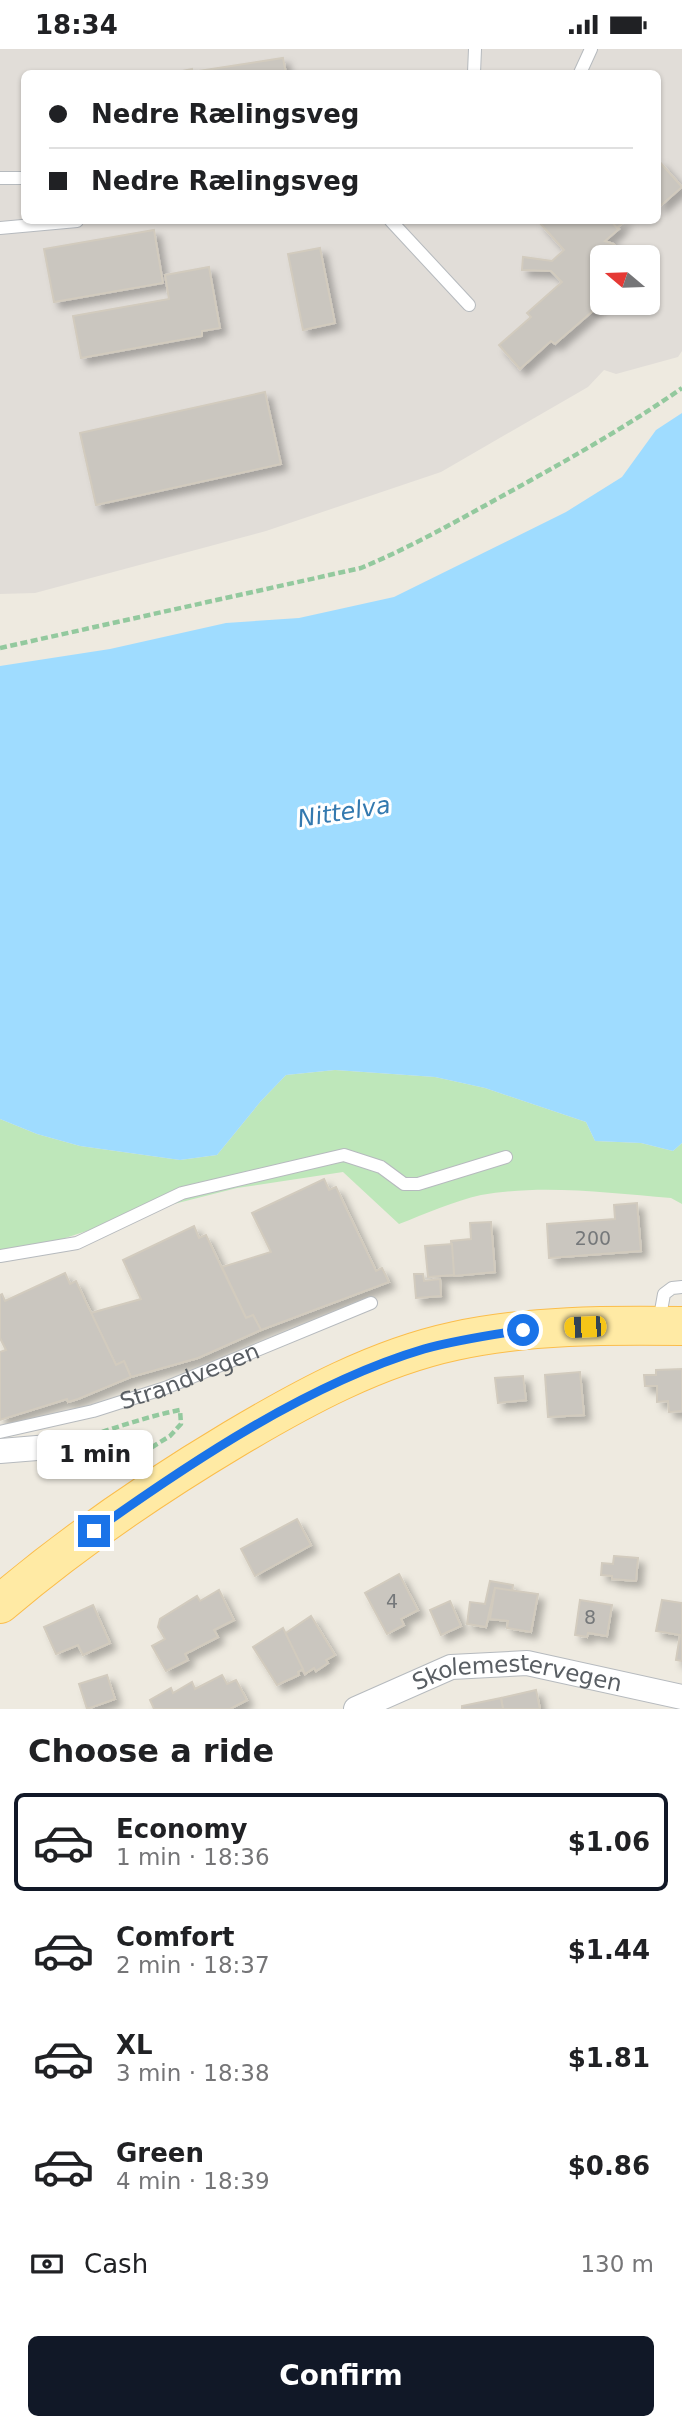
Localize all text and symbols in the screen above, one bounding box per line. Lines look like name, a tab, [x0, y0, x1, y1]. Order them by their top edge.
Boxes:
text: 18:34	[35, 10, 118, 40]
text: Nedre Rælingsveg	[91, 99, 359, 129]
text: Nedre Rælingsveg	[91, 166, 359, 196]
north arrow	[590, 245, 660, 315]
map controls	[590, 245, 660, 315]
water label: Nittelva	[295, 791, 393, 833]
house number: 200	[575, 1227, 611, 1249]
route start	[507, 1314, 539, 1346]
car	[564, 1316, 607, 1338]
street label: Strandvegen	[117, 1338, 263, 1415]
callout: 1 min	[36, 1429, 152, 1479]
text: 1 min	[59, 1441, 131, 1467]
route end	[78, 1515, 110, 1547]
house number: 4	[386, 1590, 398, 1612]
house number: 8	[584, 1606, 596, 1628]
street label: Skolemestervegen	[408, 1650, 625, 1696]
text: Choose a ride	[28, 1732, 274, 1770]
icon: car	[32, 1811, 95, 1874]
text: Economy	[116, 1814, 247, 1844]
text: $1.06	[568, 1827, 650, 1857]
text: 1 min · 18:36	[116, 1844, 270, 1870]
icon: car	[32, 1919, 95, 1982]
text: Comfort	[116, 1922, 234, 1952]
text: $1.44	[568, 1935, 650, 1965]
text: 2 min · 18:37	[116, 1952, 270, 1978]
icon: car	[32, 2027, 95, 2090]
text: XL	[116, 2030, 153, 2060]
text: $1.81	[568, 2043, 650, 2073]
text: 3 min · 18:38	[116, 2060, 270, 2086]
icon: car	[32, 2135, 95, 2198]
text: Green	[116, 2138, 204, 2168]
text: $0.86	[568, 2151, 650, 2181]
text: 4 min · 18:39	[116, 2168, 270, 2194]
icon: cash	[28, 2245, 66, 2283]
text: Cash	[84, 2249, 148, 2279]
text: 130 m	[580, 2251, 654, 2277]
button: Confirm	[28, 2336, 654, 2416]

